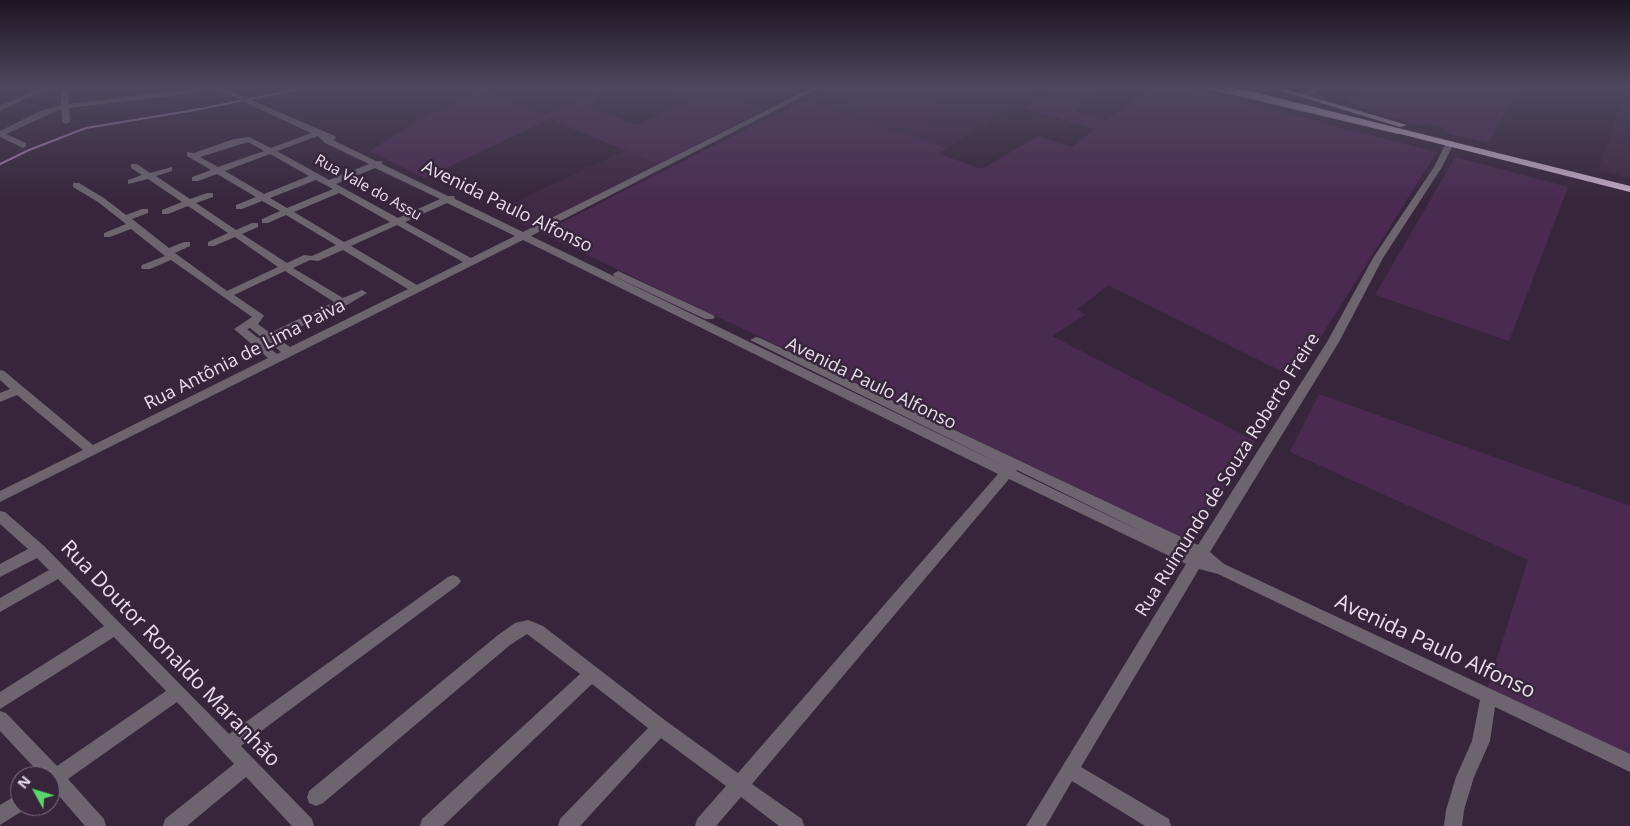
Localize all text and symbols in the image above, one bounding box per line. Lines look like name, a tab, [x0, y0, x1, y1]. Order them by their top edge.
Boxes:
street label: Rua Vale do Assu	[312, 151, 424, 225]
street label: Avenida Paulo Alfonso	[418, 156, 596, 258]
street label: Rua Antônia de Lima Paiva	[141, 295, 349, 415]
street label: Rua Ruimundo de Souza Roberto Freire	[1131, 329, 1325, 621]
street label: Avenida Paulo Alfonso	[782, 333, 960, 435]
street label: Rua Doutor Ronaldo Maranhão	[55, 536, 285, 772]
street label: Avenida Paulo Alfonso	[1331, 589, 1539, 705]
north arrow	[10, 766, 60, 816]
text: N	[13, 771, 35, 792]

